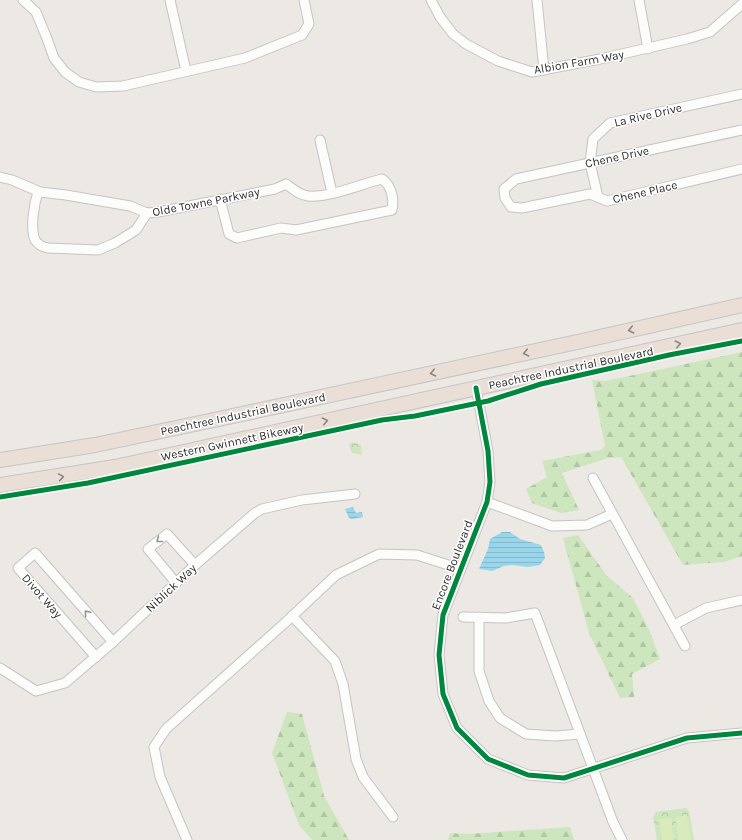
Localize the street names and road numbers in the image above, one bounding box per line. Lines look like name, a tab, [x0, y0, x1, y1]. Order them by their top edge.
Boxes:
street label: Albion Farm Way	[533, 47, 625, 77]
street label: La Rive Drive	[613, 100, 683, 130]
street label: Chene Drive	[584, 143, 650, 171]
street label: Chene Place	[611, 178, 679, 206]
street label: Olde Towne Parkway	[151, 185, 261, 219]
street label: Peachtree Industrial Boulevard	[487, 344, 655, 392]
street label: Peachtree Industrial Boulevard	[159, 390, 327, 438]
street label: Western Gwinnett Bikeway	[159, 420, 305, 464]
street label: Encore Boulevard	[428, 518, 476, 612]
street label: Niblick Way	[143, 561, 200, 615]
street label: Divot Way	[19, 571, 65, 621]

